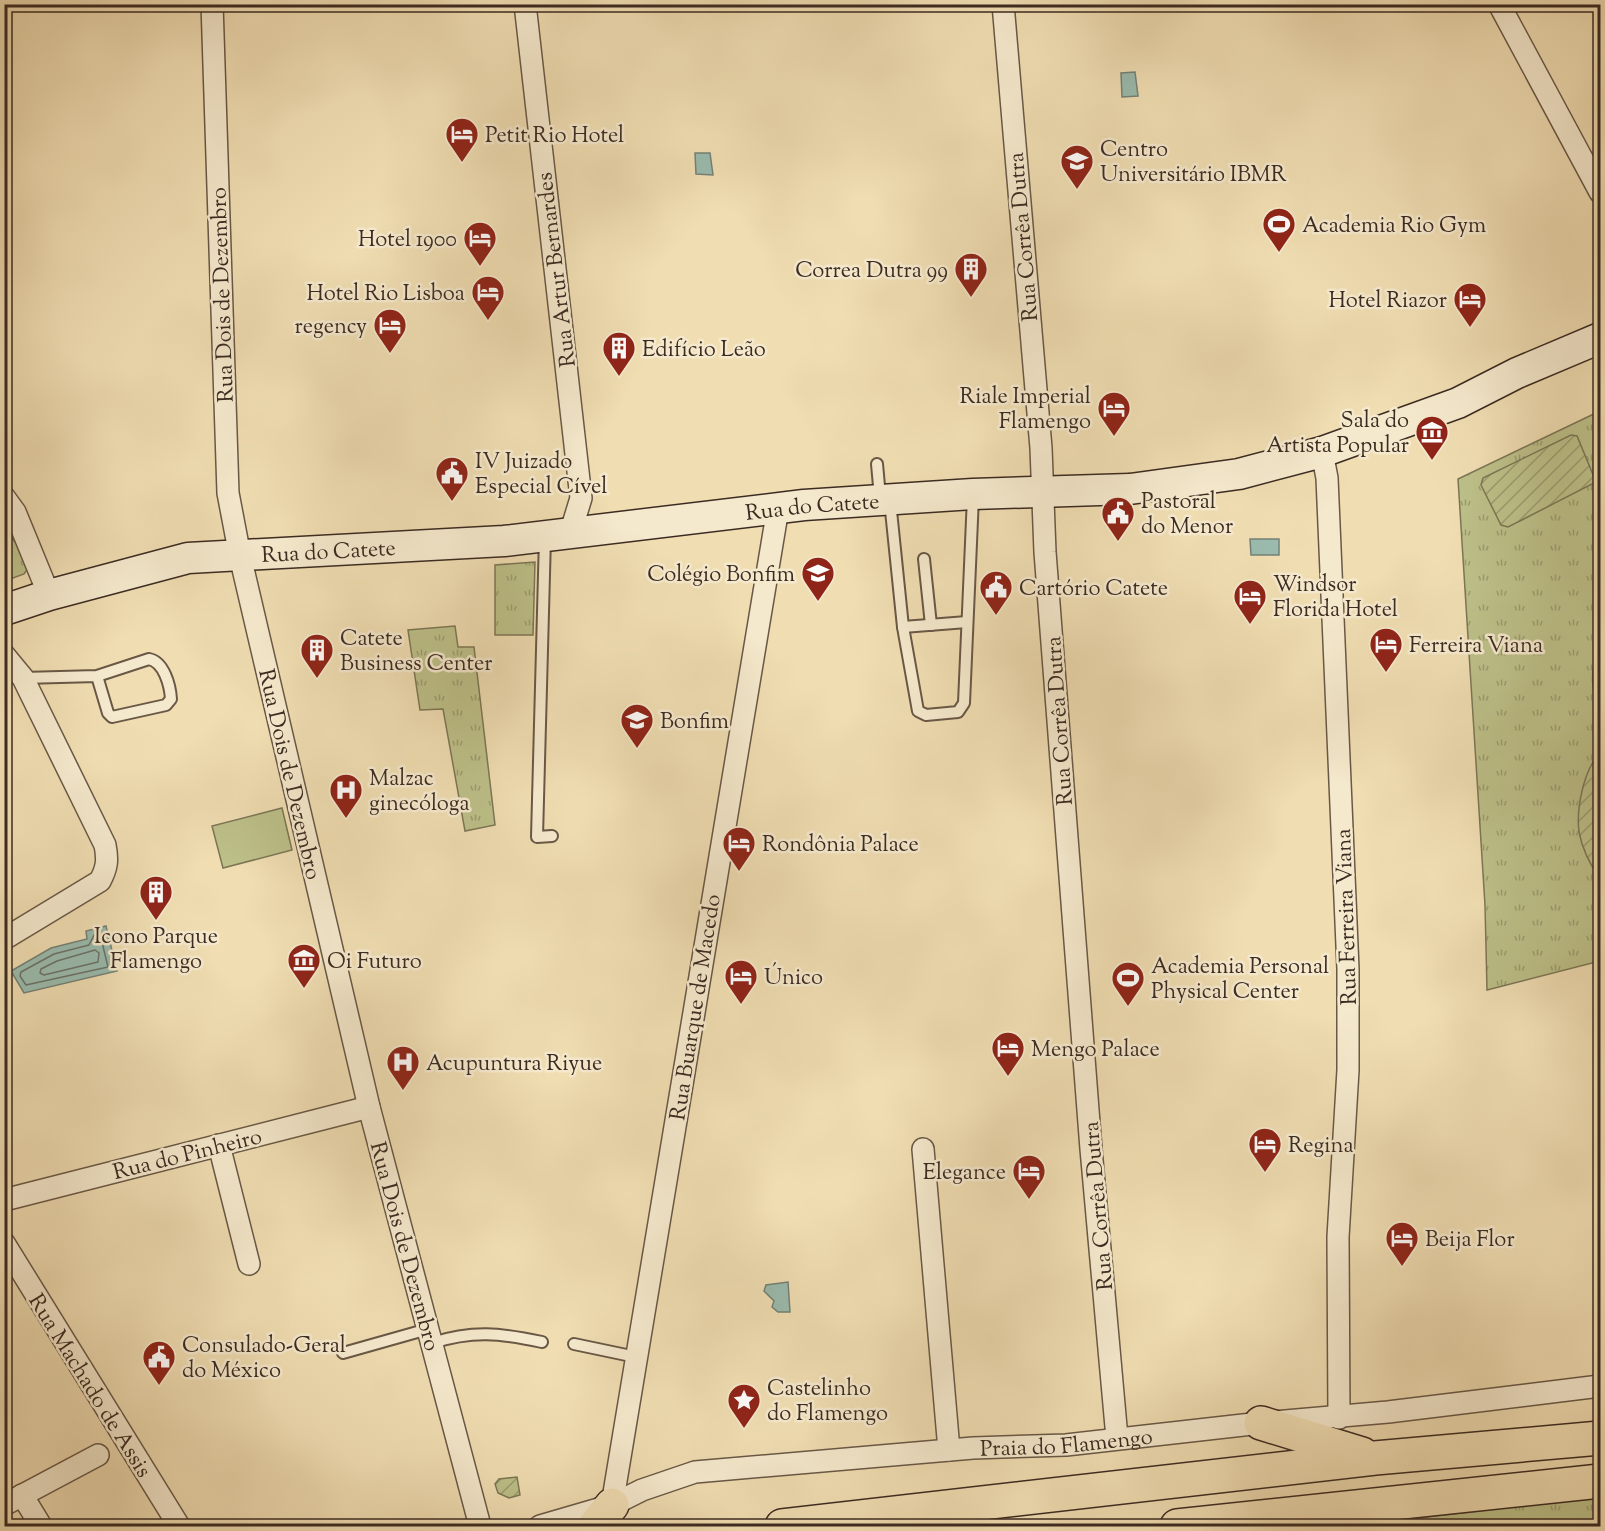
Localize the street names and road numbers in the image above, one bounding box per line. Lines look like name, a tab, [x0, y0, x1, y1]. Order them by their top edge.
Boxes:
street label: Rua Corrêa Dutra	[1002, 151, 1048, 323]
street label: Rua Artur Bernardes	[530, 170, 586, 369]
street label: Rua Dois de Dezembro	[204, 187, 244, 403]
street label: Rua do Catete	[744, 487, 880, 531]
street label: Rua do Catete	[261, 534, 397, 573]
street label: Rua Corrêa Dutra	[1039, 635, 1083, 806]
street label: Rua Dois de Dezembro	[248, 666, 328, 883]
street label: Rua Ferreira Viana	[1329, 828, 1367, 1006]
street label: Rua Buarque de Macedo	[663, 892, 731, 1123]
street label: Rua Corrêa Dutra	[1077, 1120, 1123, 1292]
street label: Rua do Pinheiro	[110, 1122, 265, 1190]
street label: Rua Dois de Dezembro	[360, 1139, 446, 1355]
street label: Rua Machado de Assis	[19, 1288, 158, 1485]
street label: Praia do Flamengo	[980, 1422, 1154, 1467]

